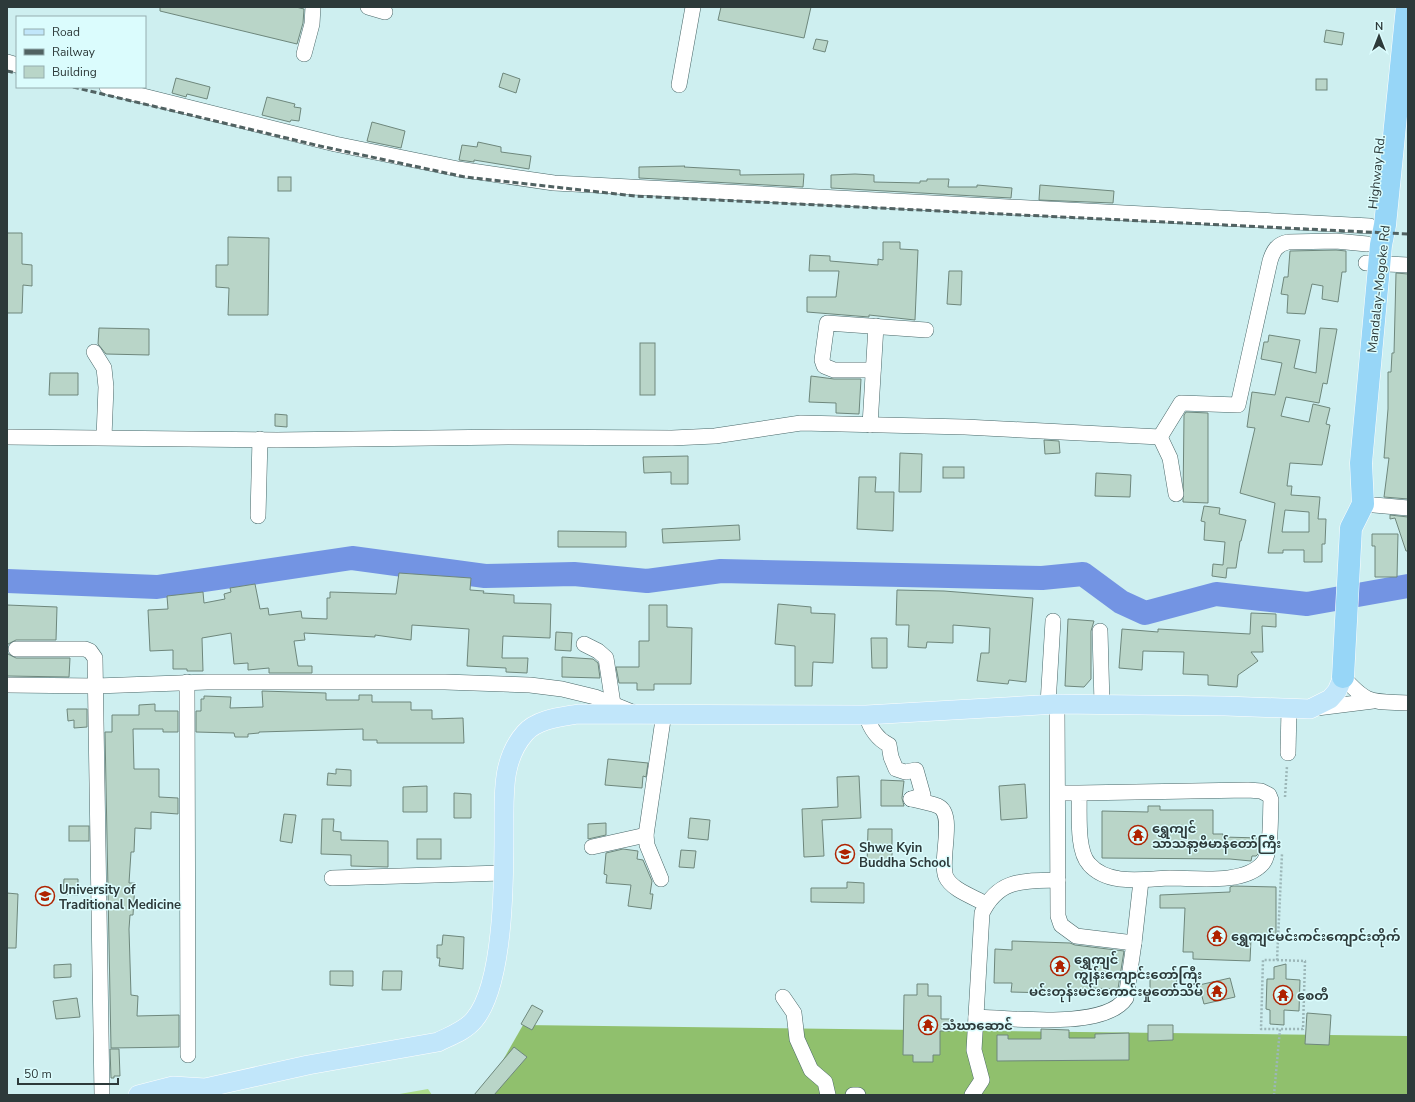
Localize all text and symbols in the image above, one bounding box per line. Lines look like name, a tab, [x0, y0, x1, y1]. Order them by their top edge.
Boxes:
legend	[16, 16, 146, 88]
north arrow	[1359, 16, 1399, 56]
text: N	[1375, 19, 1383, 34]
text: Road	[52, 24, 80, 40]
text: Railway	[52, 44, 96, 60]
text: Building	[52, 64, 97, 80]
street label: Highway Rd.	[1364, 134, 1390, 210]
street label: Mandalay-Mogoke Rd	[1363, 224, 1395, 354]
place label: ရွှေကျင် သာသနာ့ဗိမာန်တော်ကြီး	[1152, 819, 1281, 854]
temple icon: ရွှေကျင် သာသနာ့ဗိမာန်တော်ကြီး	[1127, 824, 1149, 846]
place label: Shwe Kyin Buddha School	[859, 839, 951, 872]
school or university icon: Shwe Kyin Buddha School	[834, 843, 856, 865]
place label: University of Traditional Medicine	[59, 881, 181, 914]
school or university icon: University of Traditional Medicine	[34, 885, 56, 907]
temple icon: ရွှေကျင်မင်းကင်းကျောင်းတိုက်	[1206, 925, 1228, 947]
place label: ရွှေကျင်မင်းကင်းကျောင်းတိုက်	[1231, 927, 1400, 948]
place label: ရွှေကျင် ကျွန်းကျောင်းတော်ကြီး	[1074, 950, 1202, 986]
temple icon: ရွှေကျင် ကျွန်းကျောင်းတော်ကြီး	[1049, 955, 1071, 977]
temple icon: မင်းတုန်းမင်းကောင်းမှုတော်သိမ်	[1206, 980, 1228, 1002]
place label: မင်းတုန်းမင်းကောင်းမှုတော်သိမ်	[1029, 982, 1203, 1003]
temple icon: စေတီ	[1272, 984, 1294, 1006]
place label: စေတီ	[1297, 987, 1329, 1005]
temple icon: သံဃာဆောင်	[917, 1014, 939, 1036]
place label: သံဃာဆောင်	[942, 1016, 1013, 1035]
scale bar	[18, 1060, 118, 1086]
text: 50 m	[24, 1066, 52, 1082]

